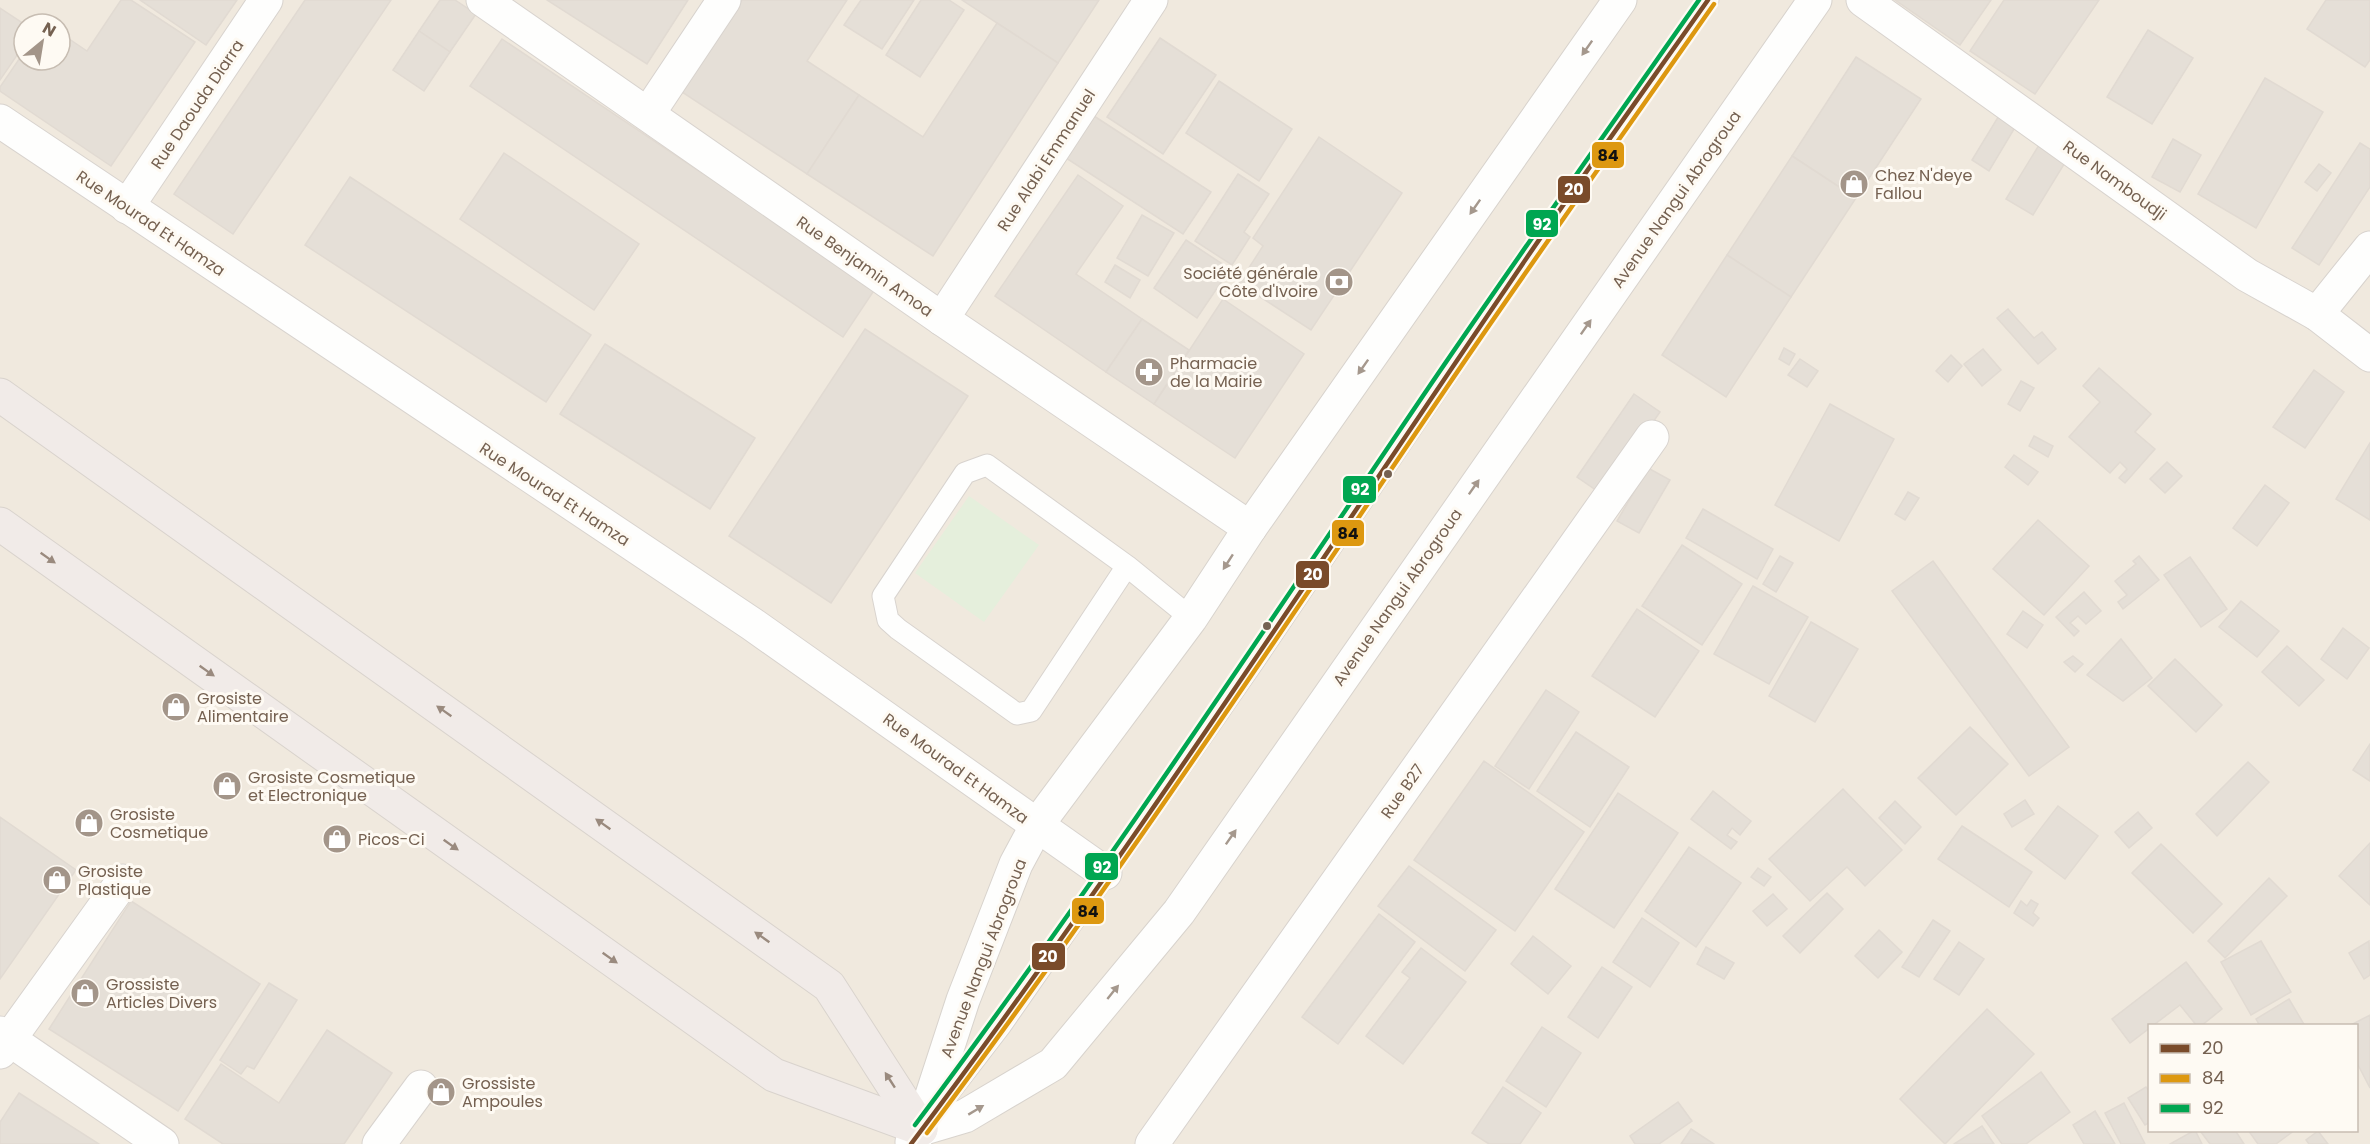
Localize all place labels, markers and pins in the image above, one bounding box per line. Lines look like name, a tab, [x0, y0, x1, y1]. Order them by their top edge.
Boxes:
place label: Chez N'deye Fallou	[1875, 164, 1973, 205]
shop icon: Chez N'deye Fallou	[1838, 168, 1870, 200]
place label: Société générale Côte d'Ivoire	[1183, 262, 1318, 303]
bank icon: Société générale Côte d'Ivoire	[1323, 266, 1355, 298]
place label: Pharmacie de la Mairie	[1170, 352, 1262, 393]
pharmacy icon: Pharmacie de la Mairie	[1133, 356, 1165, 388]
unlabelled marker	[1382, 468, 1394, 480]
unlabelled marker	[1261, 620, 1273, 632]
place label: Grosiste Alimentaire	[197, 687, 289, 728]
shop icon: Grosiste Alimentaire	[160, 691, 192, 723]
place label: Grosiste Cosmetique et Electronique	[248, 766, 415, 807]
shop icon: Grosiste Cosmetique et Electronique	[211, 770, 243, 802]
place label: Grosiste Cosmetique	[110, 803, 208, 844]
shop icon: Grosiste Cosmetique	[73, 807, 105, 839]
shop icon: Picos-Ci	[321, 823, 353, 855]
place label: Picos-Ci	[358, 828, 425, 851]
place label: Grosiste Plastique	[78, 860, 151, 901]
shop icon: Grosiste Plastique	[41, 864, 73, 896]
place label: Grossiste Articles Divers	[106, 973, 217, 1014]
shop icon: Grossiste Articles Divers	[69, 977, 101, 1009]
place label: Grossiste Ampoules	[462, 1072, 543, 1113]
shop icon: Grossiste Ampoules	[425, 1076, 457, 1108]

